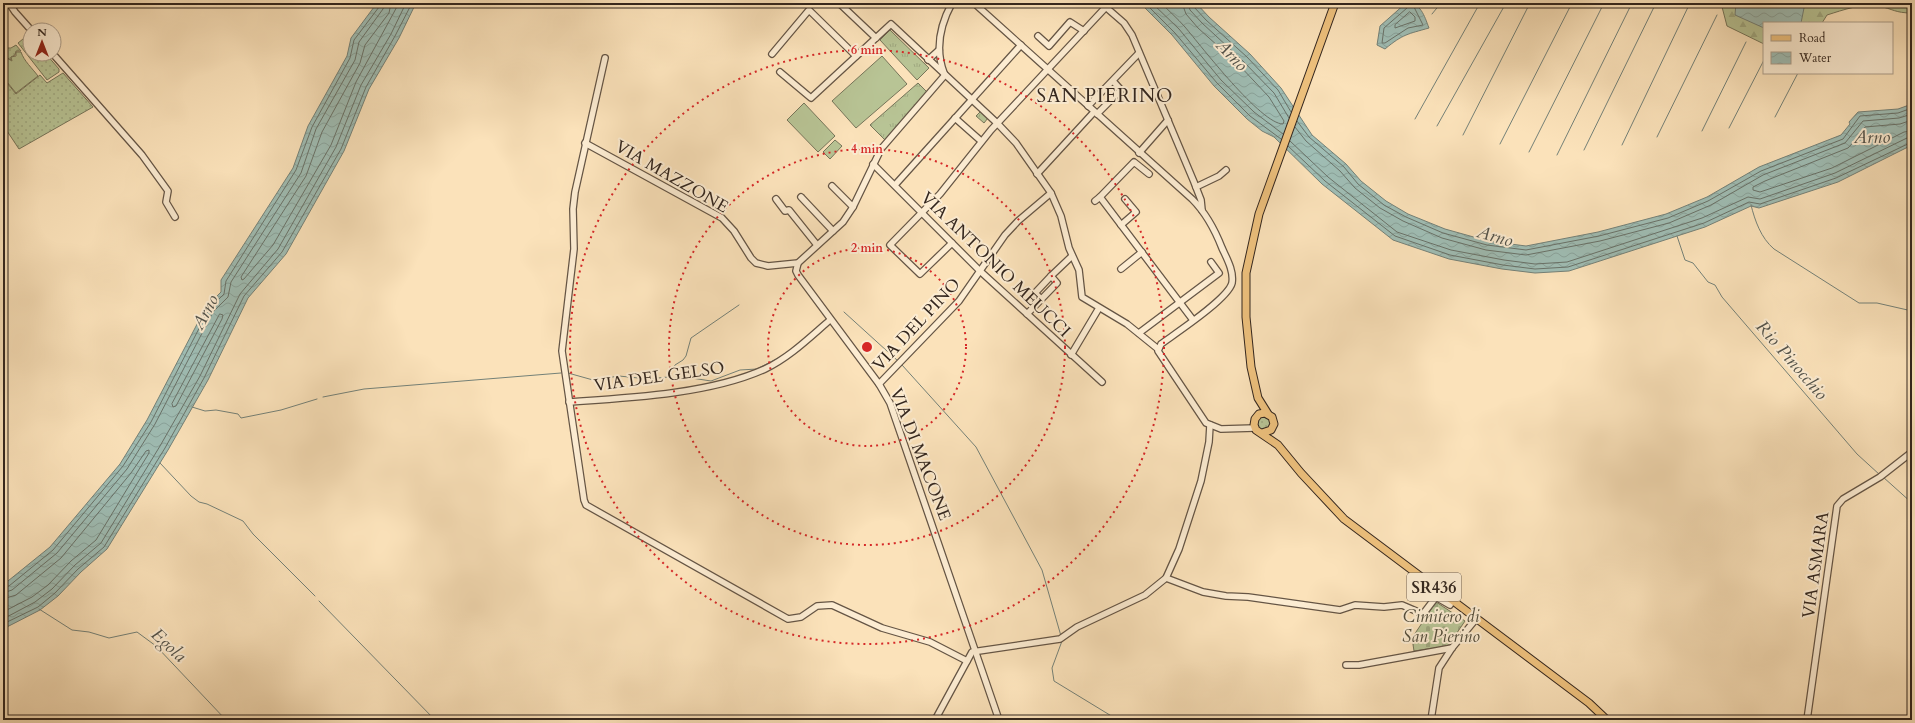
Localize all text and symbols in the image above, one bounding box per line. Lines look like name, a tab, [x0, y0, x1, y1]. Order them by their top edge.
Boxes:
north arrow	[22, 22, 62, 62]
legend	[1763, 22, 1893, 74]
text: N	[37, 25, 47, 40]
text: Road	[1799, 30, 1826, 46]
water label: Arno	[1209, 33, 1253, 77]
text: 6 min	[851, 42, 883, 58]
text: Water	[1798, 50, 1832, 66]
district label: SAN PIERINO	[1036, 83, 1174, 109]
water label: Arno	[1853, 125, 1890, 150]
street label: VIA MAZZONE	[611, 135, 732, 218]
text: 4 min	[851, 141, 883, 157]
street label: VIA ANTONIO MEUCCI	[916, 186, 1076, 342]
water label: Arno	[1473, 219, 1516, 254]
text: 2 min	[851, 240, 883, 256]
street label: VIA DEL PINO	[867, 273, 965, 376]
water label: Arno	[185, 290, 225, 335]
water label: Rio Pinocchio	[1750, 315, 1833, 406]
centre of rings	[860, 340, 874, 354]
street label: VIA DEL GELSO	[592, 356, 726, 397]
street label: VIA DI MACONE	[885, 385, 956, 524]
street label: VIA ASMARA	[1797, 509, 1834, 620]
road number: SR436	[1407, 573, 1461, 601]
park label: Cimitero di San Pierino	[1402, 605, 1480, 648]
water label: Egola	[145, 623, 192, 668]

